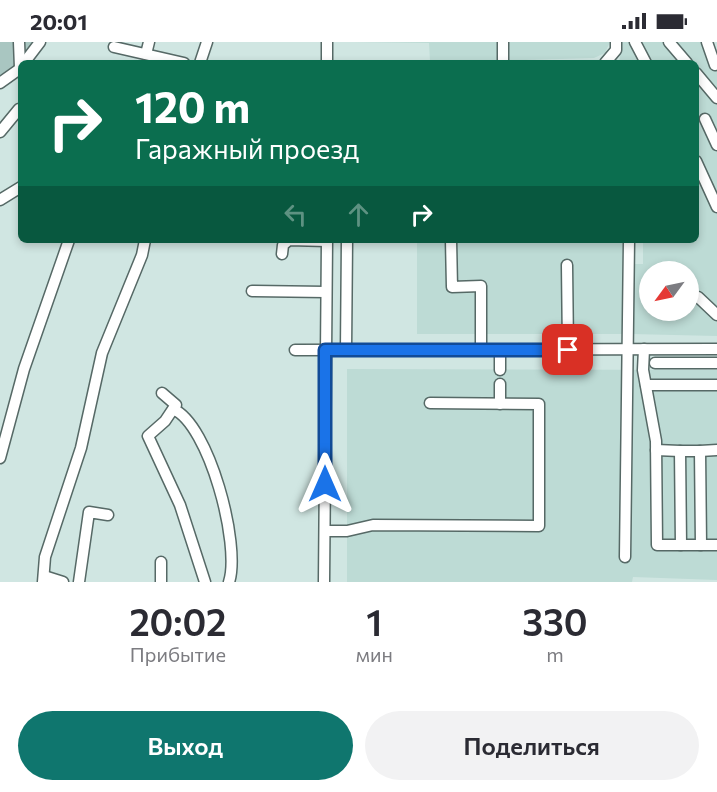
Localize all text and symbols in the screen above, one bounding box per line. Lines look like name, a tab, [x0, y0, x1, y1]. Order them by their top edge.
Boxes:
text: 20:01	[30, 8, 87, 35]
text: 120 m	[135, 80, 250, 132]
icon: right	[36, 84, 114, 162]
text: Гаражный проезд	[135, 132, 359, 165]
icon: left	[279, 198, 312, 231]
icon: ahead	[342, 198, 375, 231]
icon: right	[405, 198, 438, 231]
north arrow	[639, 261, 699, 321]
map controls	[639, 261, 699, 321]
pin	[542, 324, 593, 375]
icon: arrive	[551, 333, 584, 366]
position arrow	[293, 452, 357, 516]
text: 20:02	[129, 599, 226, 643]
text: 1	[366, 599, 382, 643]
text: 330	[522, 599, 588, 643]
text: Прибытие	[130, 642, 226, 666]
text: мин	[356, 642, 393, 666]
text: m	[546, 642, 564, 666]
button: Выход	[18, 711, 353, 780]
button: Поделиться	[365, 711, 699, 780]

